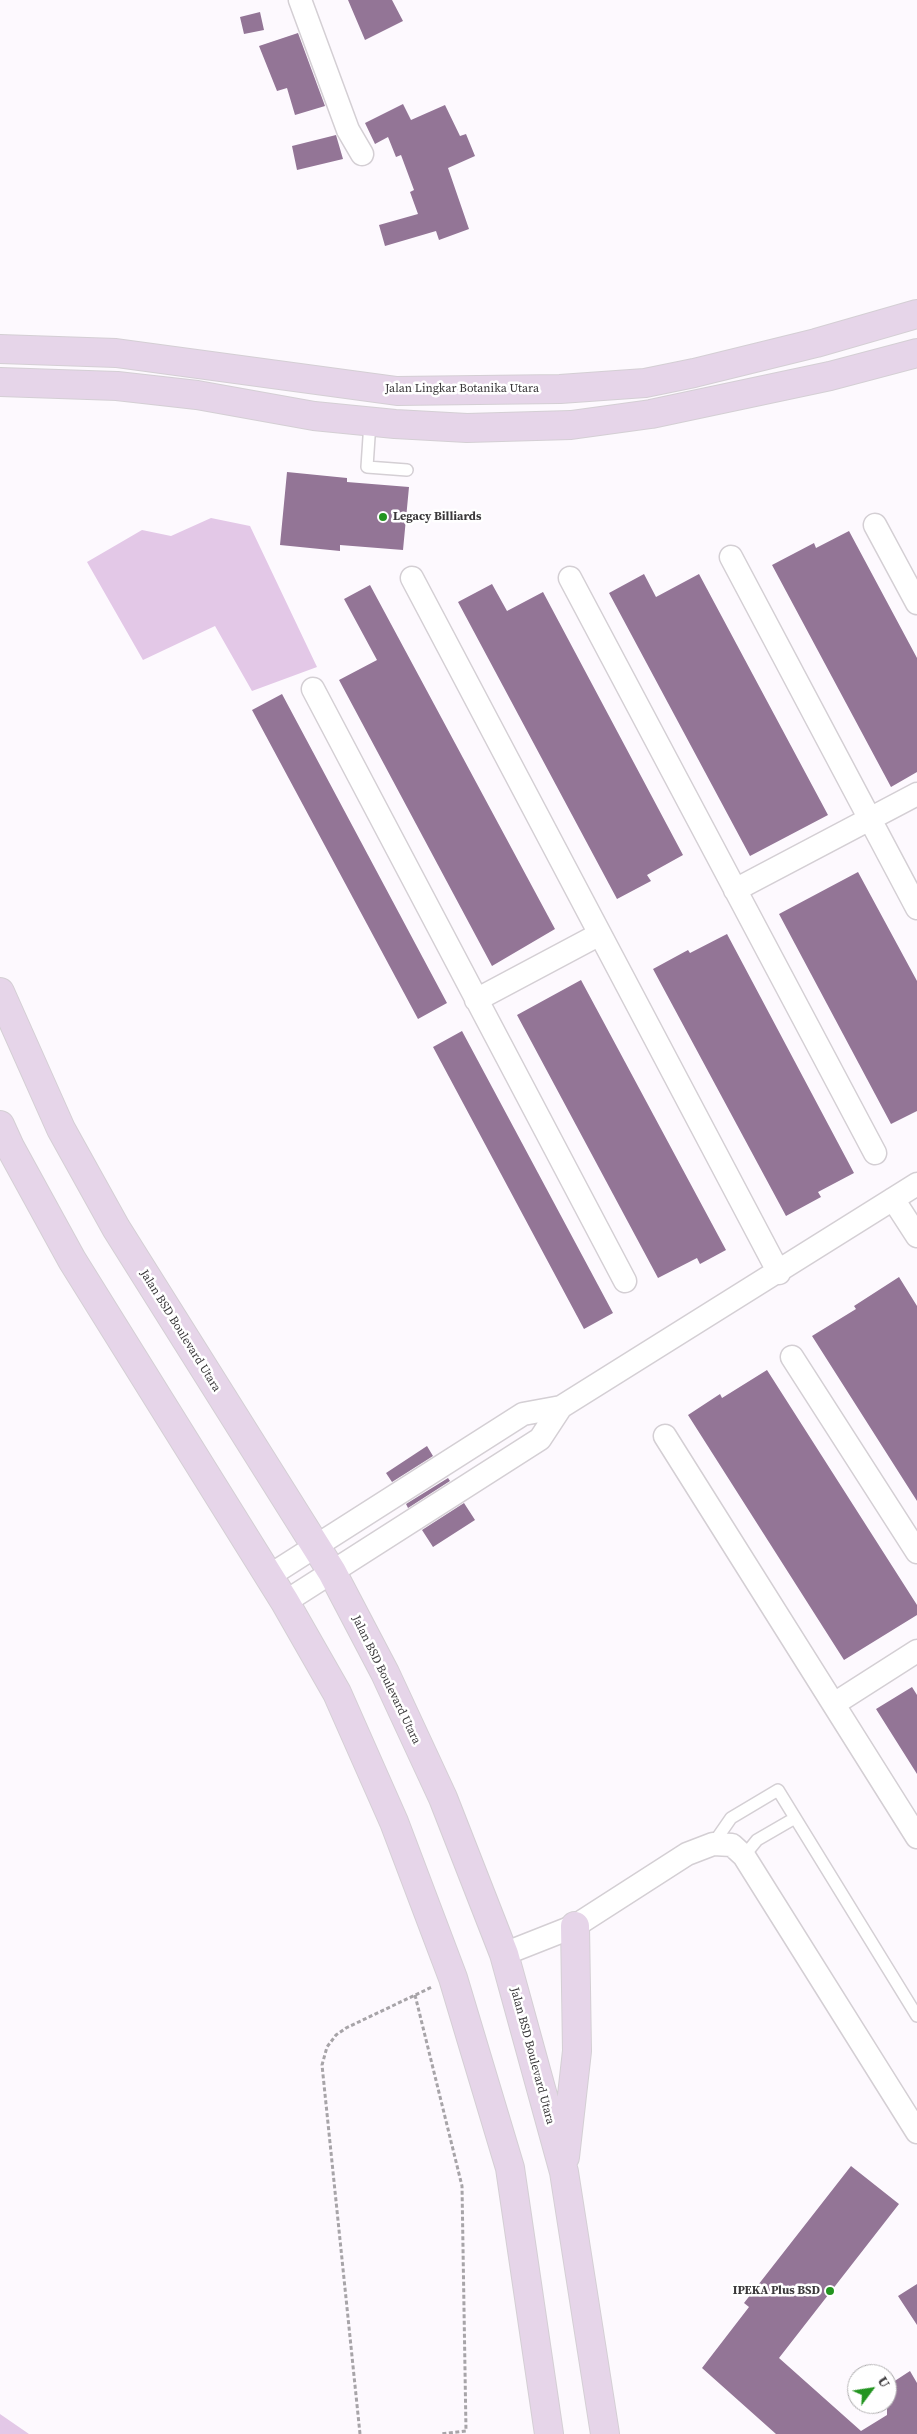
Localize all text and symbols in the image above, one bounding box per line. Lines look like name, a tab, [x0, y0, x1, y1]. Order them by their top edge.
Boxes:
street label: Jalan Lingkar Botanika Utara	[385, 382, 539, 396]
place label: Legacy Billiards	[393, 510, 481, 524]
marker: Legacy Billiards	[377, 511, 389, 523]
street label: Jalan BSD Boulevard Utara	[136, 1267, 224, 1395]
street label: Jalan BSD Boulevard Utara	[349, 1613, 423, 1747]
street label: Jalan BSD Boulevard Utara	[507, 1986, 557, 2126]
place label: IPEKA Plus BSD	[733, 2284, 820, 2298]
marker: IPEKA Plus BSD	[824, 2285, 836, 2297]
north arrow	[847, 2364, 897, 2414]
text: U	[873, 2372, 895, 2391]

